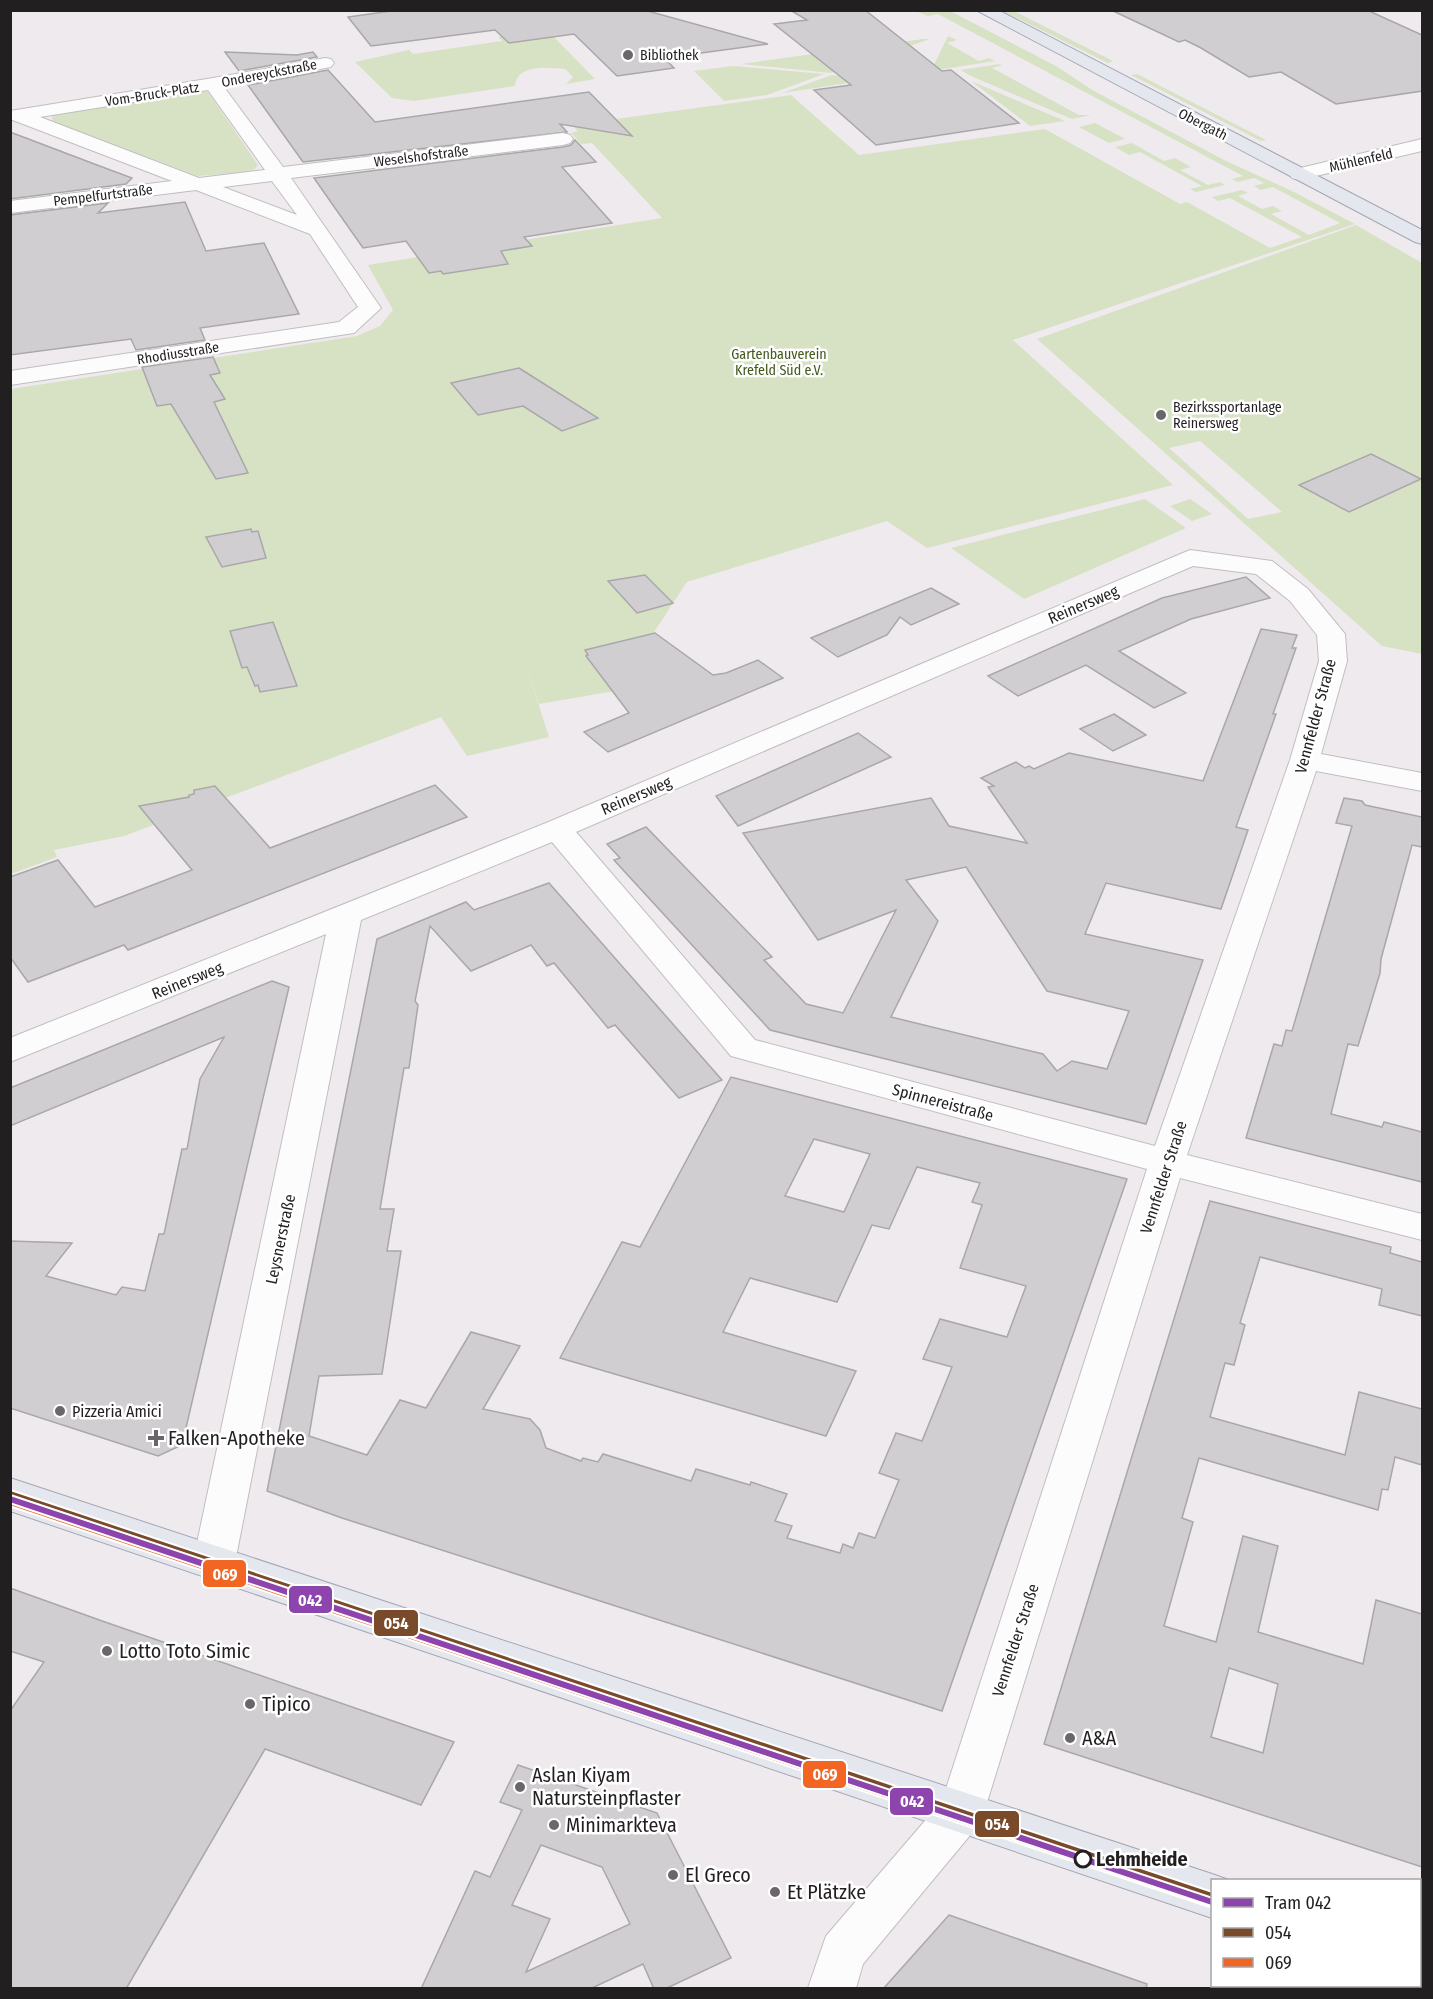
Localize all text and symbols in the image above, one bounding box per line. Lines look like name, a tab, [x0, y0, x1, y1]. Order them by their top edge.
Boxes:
place label: Bibliothek	[640, 47, 699, 64]
marker: Bibliothek	[621, 48, 635, 62]
street label: Ondereyckstraße	[220, 56, 318, 91]
street label: Vom-Bruck-Platz	[104, 79, 201, 110]
street label: Obergath	[1175, 105, 1230, 144]
street label: Weselshofstraße	[373, 142, 469, 171]
street label: Mühlenfeld	[1328, 145, 1395, 176]
street label: Pempelfurtstraße	[52, 181, 154, 210]
street label: Rhodiusstraße	[136, 339, 220, 368]
park label: Gartenbauverein Krefeld Süd e.V.	[731, 346, 827, 379]
place label: Bezirkssportanlage Reinersweg	[1173, 399, 1282, 432]
marker: Bezirkssportanlage Reinersweg	[1154, 408, 1168, 422]
street label: Reinersweg	[1045, 581, 1122, 628]
street label: Vennfelder Straße	[1291, 657, 1340, 775]
street label: Reinersweg	[598, 772, 675, 819]
street label: Reinersweg	[149, 957, 226, 1003]
street label: Spinnereistraße	[890, 1080, 996, 1125]
street label: Vennfelder Straße	[1136, 1118, 1191, 1236]
street label: Leysnerstraße	[262, 1192, 299, 1286]
place label: Pizzeria Amici	[72, 1402, 162, 1421]
marker: Pizzeria Amici	[53, 1404, 67, 1418]
place label: Falken-Apotheke	[168, 1426, 305, 1450]
marker: Falken-Apotheke	[149, 1431, 163, 1445]
line badge: 069	[202, 1559, 247, 1588]
text: 069	[212, 1565, 238, 1584]
street label: Vennfelder Straße	[988, 1581, 1043, 1699]
line badge: 042	[288, 1585, 333, 1614]
text: 042	[298, 1591, 323, 1610]
line badge: 054	[373, 1609, 419, 1637]
text: 054	[384, 1614, 408, 1633]
place label: Lotto Toto Simic	[119, 1639, 250, 1663]
marker: Lotto Toto Simic	[100, 1644, 114, 1658]
place label: Tipico	[262, 1692, 311, 1716]
marker: Tipico	[243, 1697, 257, 1711]
place label: A&A	[1082, 1726, 1117, 1750]
marker: A&A	[1063, 1731, 1077, 1745]
line badge: 069	[802, 1760, 847, 1789]
place label: Aslan Kiyam Natursteinpflaster	[532, 1763, 681, 1810]
text: 069	[812, 1765, 838, 1784]
marker: Aslan Kiyam Natursteinpflaster	[513, 1780, 527, 1794]
line badge: 042	[889, 1787, 934, 1816]
text: 042	[900, 1792, 925, 1811]
line badge: 054	[974, 1810, 1020, 1838]
place label: Minimarkteva	[566, 1813, 677, 1837]
text: 054	[985, 1815, 1009, 1834]
marker: Minimarkteva	[547, 1818, 561, 1832]
place label: Lehmheide	[1096, 1847, 1188, 1871]
marker: Lehmheide	[1074, 1850, 1092, 1868]
place label: El Greco	[685, 1863, 751, 1887]
marker: El Greco	[666, 1868, 680, 1882]
legend	[1211, 1879, 1421, 1987]
place label: Et Plätzke	[787, 1880, 866, 1904]
marker: Et Plätzke	[768, 1885, 782, 1899]
text: Tram 042	[1265, 1892, 1331, 1914]
text: 054	[1265, 1922, 1292, 1944]
text: 069	[1265, 1952, 1292, 1974]

